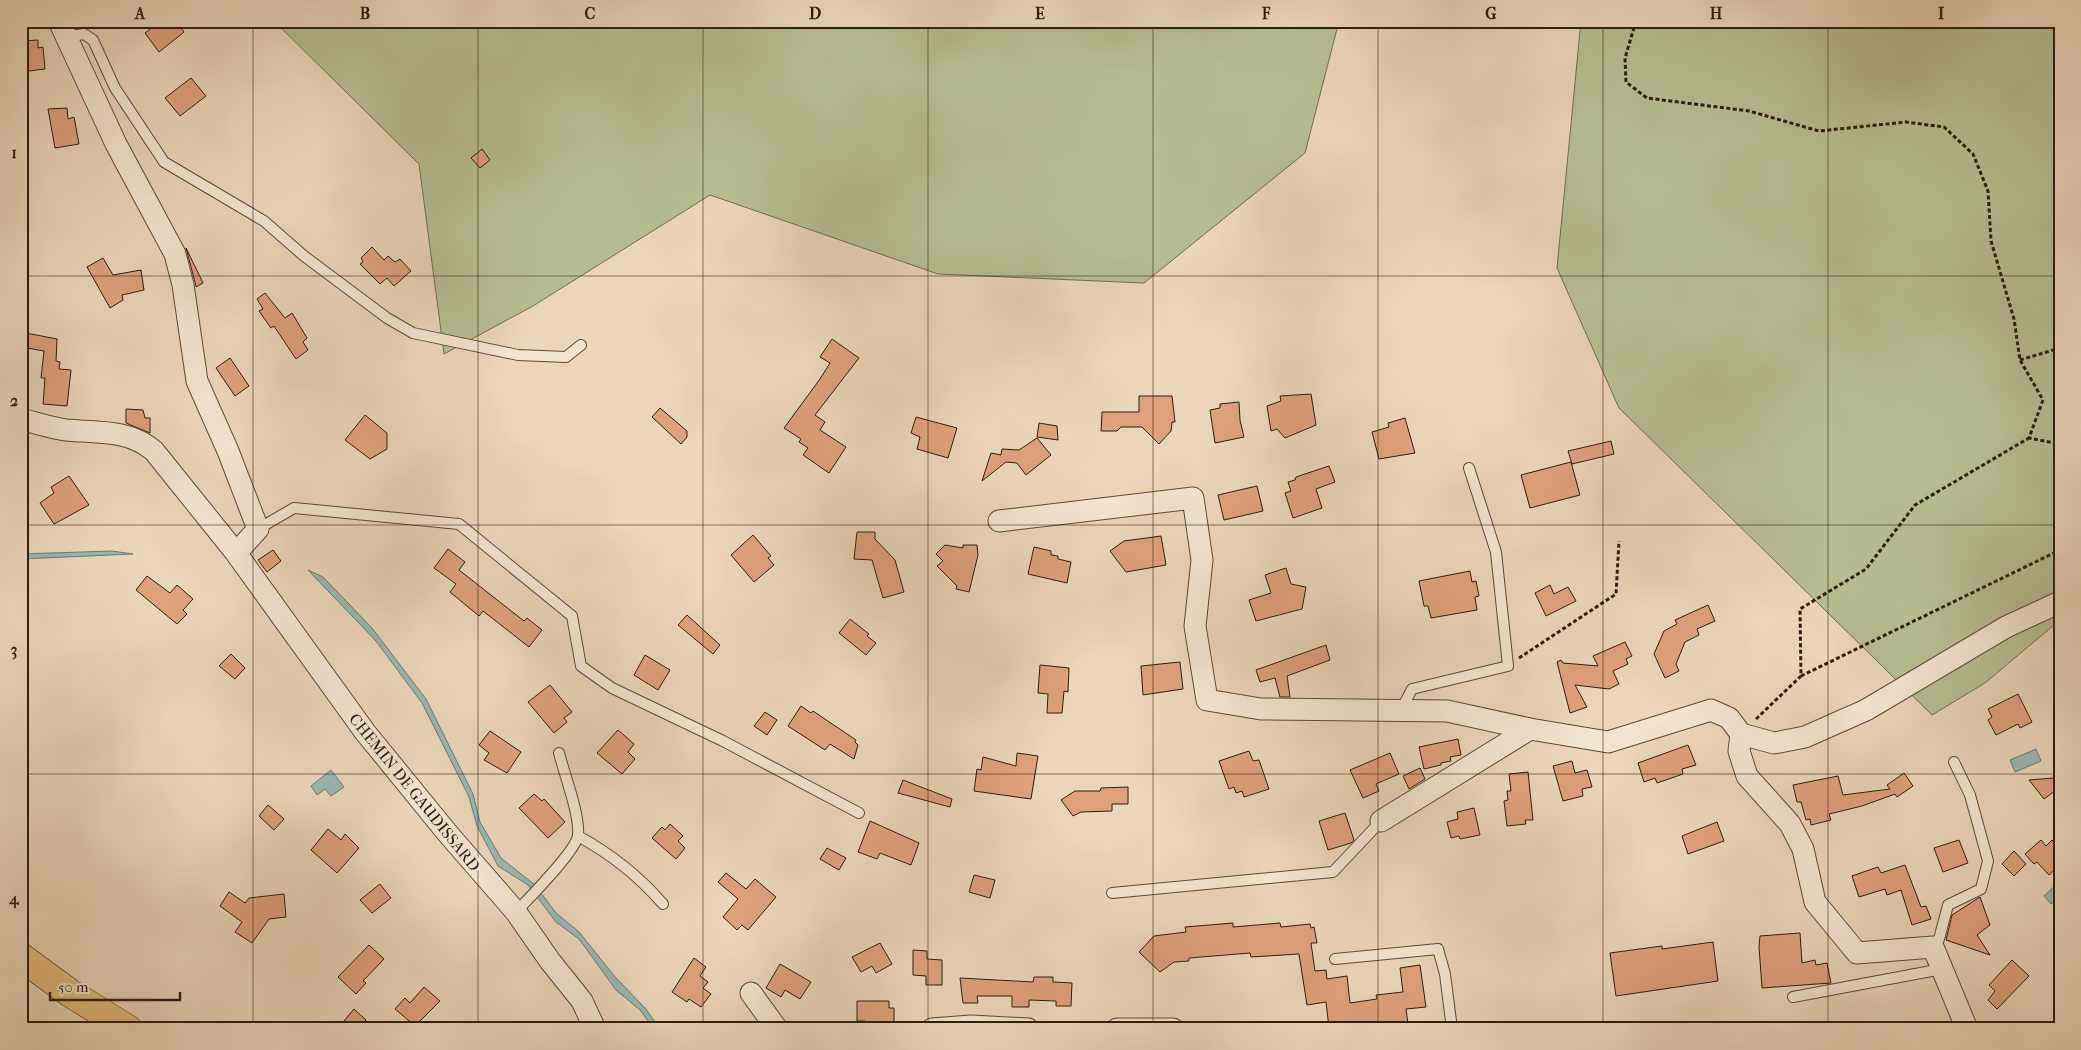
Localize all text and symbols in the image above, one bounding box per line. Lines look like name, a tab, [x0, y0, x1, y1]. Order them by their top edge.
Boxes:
text: A	[134, 4, 146, 23]
text: B	[360, 4, 370, 23]
text: C	[585, 4, 596, 23]
text: D	[809, 4, 821, 23]
text: E	[1035, 4, 1045, 23]
text: F	[1261, 4, 1271, 23]
text: G	[1485, 4, 1497, 23]
text: H	[1710, 4, 1723, 23]
text: I	[1938, 4, 1945, 23]
text: 1	[11, 143, 17, 162]
text: 2	[10, 391, 18, 410]
text: 3	[11, 640, 17, 660]
street label: CHEMIN DE GAUDISSARD	[345, 710, 484, 875]
text: 4	[8, 889, 20, 909]
scale bar	[50, 970, 180, 1002]
text: 50 m	[58, 978, 89, 996]

